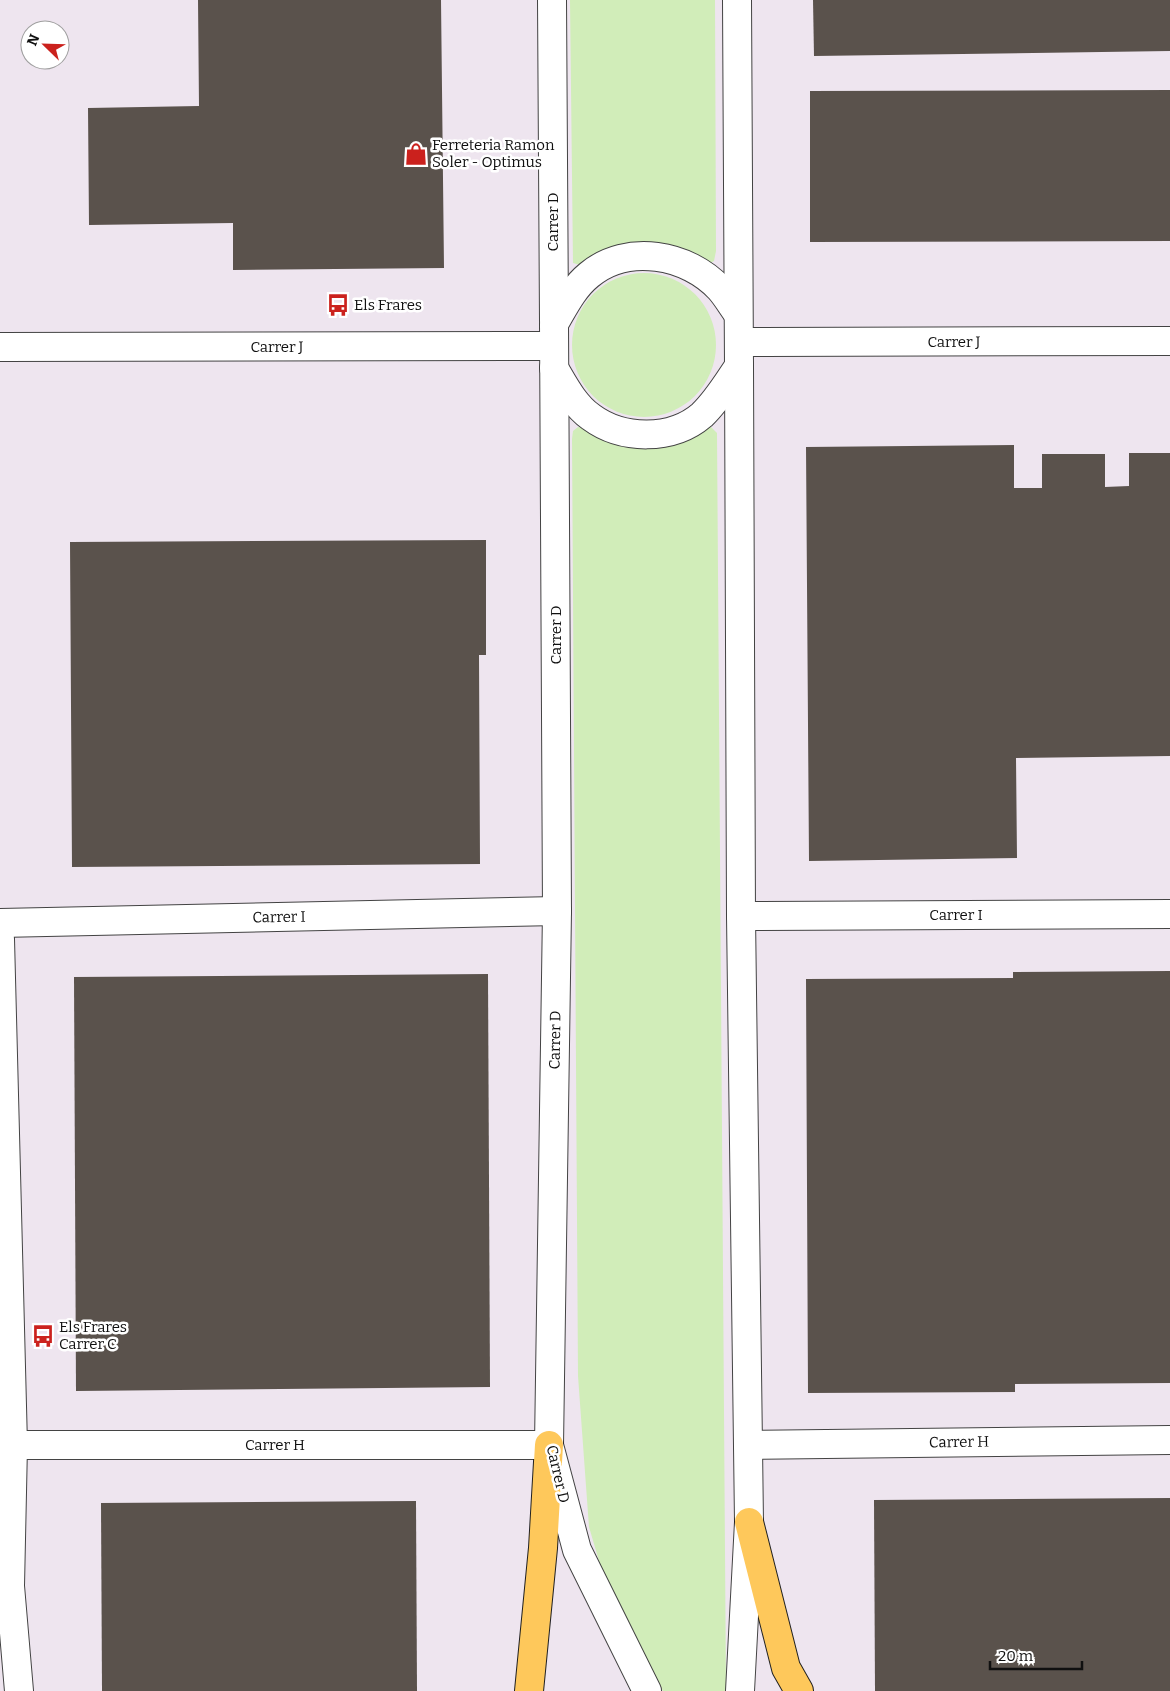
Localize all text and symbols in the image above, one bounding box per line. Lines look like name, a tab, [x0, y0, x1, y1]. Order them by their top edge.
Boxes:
north arrow	[20, 20, 70, 70]
text: N	[24, 32, 44, 48]
place label: Ferreteria Ramon Soler - Optimus	[432, 136, 555, 171]
shop icon: Ferreteria Ramon Soler - Optimus	[403, 141, 429, 167]
street label: Carrer D	[544, 193, 562, 251]
bus stop icon: Els Frares	[325, 292, 351, 318]
place label: Els Frares	[354, 296, 422, 314]
street label: Carrer J	[927, 333, 981, 351]
street label: Carrer J	[250, 338, 304, 356]
street label: Carrer D	[547, 606, 565, 664]
street label: Carrer I	[929, 906, 983, 924]
street label: Carrer I	[252, 908, 306, 926]
street label: Carrer D	[545, 1010, 565, 1070]
place label: Els Frares Carrer C	[59, 1318, 127, 1353]
bus stop icon: Els Frares Carrer C	[30, 1323, 56, 1349]
street label: Carrer H	[929, 1432, 989, 1452]
street label: Carrer H	[245, 1436, 305, 1454]
street label: Carrer D	[543, 1443, 573, 1505]
scale bar	[990, 1638, 1082, 1670]
text: 20 m	[998, 1647, 1034, 1665]

